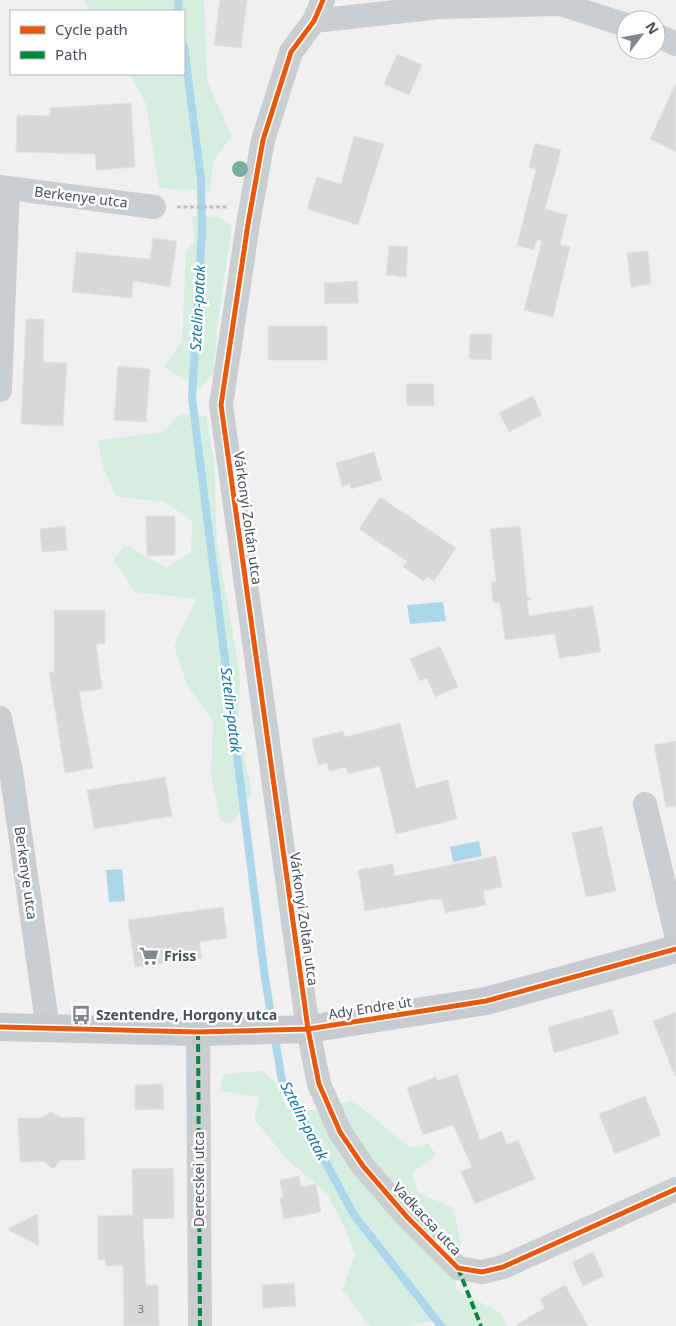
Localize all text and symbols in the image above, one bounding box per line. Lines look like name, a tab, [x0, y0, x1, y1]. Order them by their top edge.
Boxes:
legend	[10, 10, 185, 75]
north arrow	[616, 10, 666, 60]
text: N	[641, 18, 664, 38]
text: Cycle path	[55, 19, 128, 39]
text: Path	[55, 44, 87, 64]
street label: Berkenye utca	[33, 181, 129, 212]
water label: Sztelin-patak	[185, 264, 209, 351]
street label: Várkonyi Zoltán utca	[230, 450, 267, 586]
water label: Sztelin-patak	[217, 666, 247, 754]
street label: Berkenye utca	[11, 825, 42, 921]
street label: Várkonyi Zoltán utca	[286, 851, 323, 987]
supermarket icon: Friss	[138, 945, 160, 967]
place label: Friss	[164, 946, 196, 965]
street label: Ady Endre út	[327, 992, 413, 1023]
bus stop icon: Szentendre, Horgony utca	[70, 1004, 92, 1026]
place label: Szentendre, Horgony utca	[96, 1005, 277, 1024]
water label: Sztelin-patak	[276, 1078, 334, 1164]
street label: Derecskei utca	[189, 1131, 208, 1227]
street label: Vadkacsa utca	[389, 1178, 466, 1259]
house number: 3	[138, 1301, 144, 1316]

